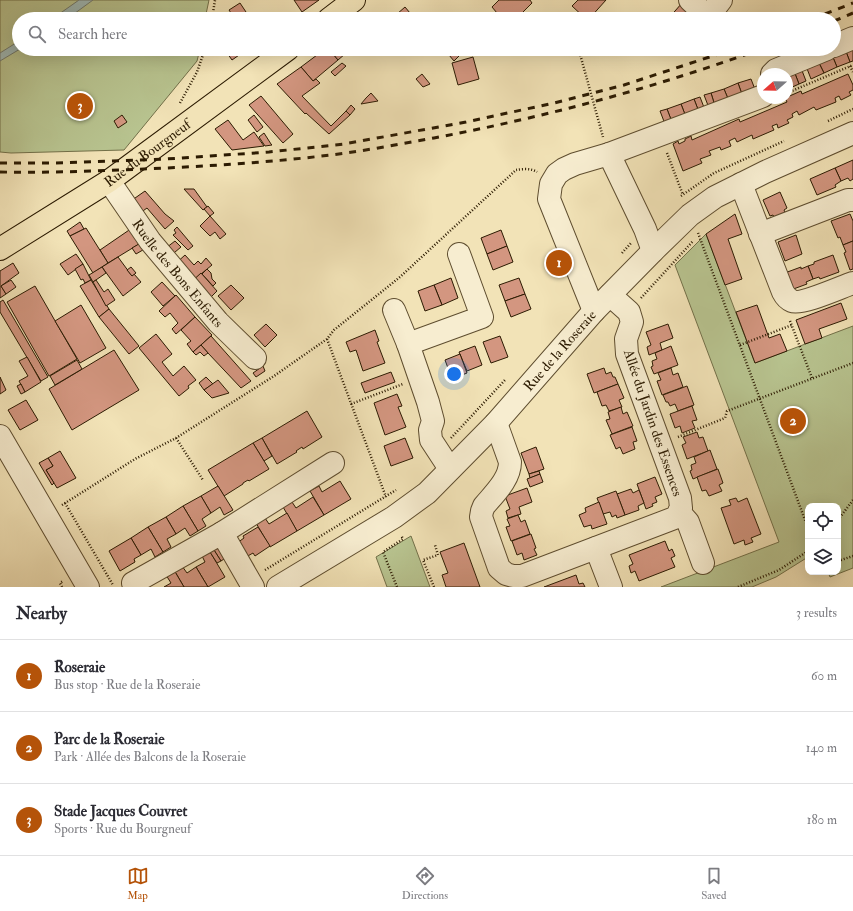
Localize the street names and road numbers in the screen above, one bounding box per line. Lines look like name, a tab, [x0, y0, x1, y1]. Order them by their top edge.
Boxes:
street label: Rue du Bourgneuf	[101, 114, 196, 190]
street label: Ruelle des Bons Enfants	[129, 216, 227, 331]
street label: Rue de la Roseraie	[520, 306, 599, 394]
street label: Allée du Jardin des Essences	[620, 346, 686, 499]

